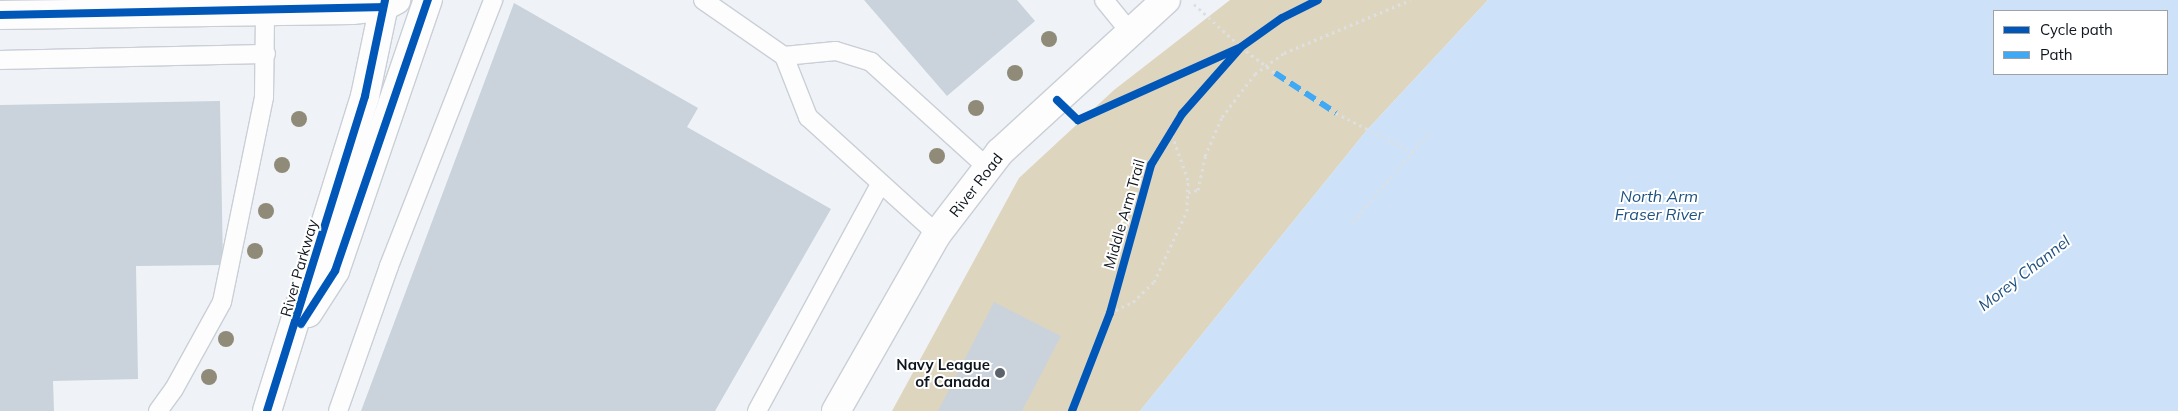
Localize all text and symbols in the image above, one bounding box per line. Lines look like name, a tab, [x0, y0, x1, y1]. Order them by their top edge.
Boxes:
legend	[1993, 10, 2168, 75]
text: Cycle path	[2040, 20, 2113, 39]
text: Path	[2040, 45, 2072, 64]
street label: River Road	[945, 149, 1007, 221]
street label: Middle Arm Trail	[1100, 157, 1148, 271]
water label: North Arm Fraser River	[1615, 186, 1703, 224]
street label: River Parkway	[277, 217, 321, 319]
water label: Morey Channel	[1974, 231, 2074, 315]
place label: Navy League of Canada	[896, 355, 990, 390]
marker: Navy League of Canada	[994, 367, 1006, 379]

